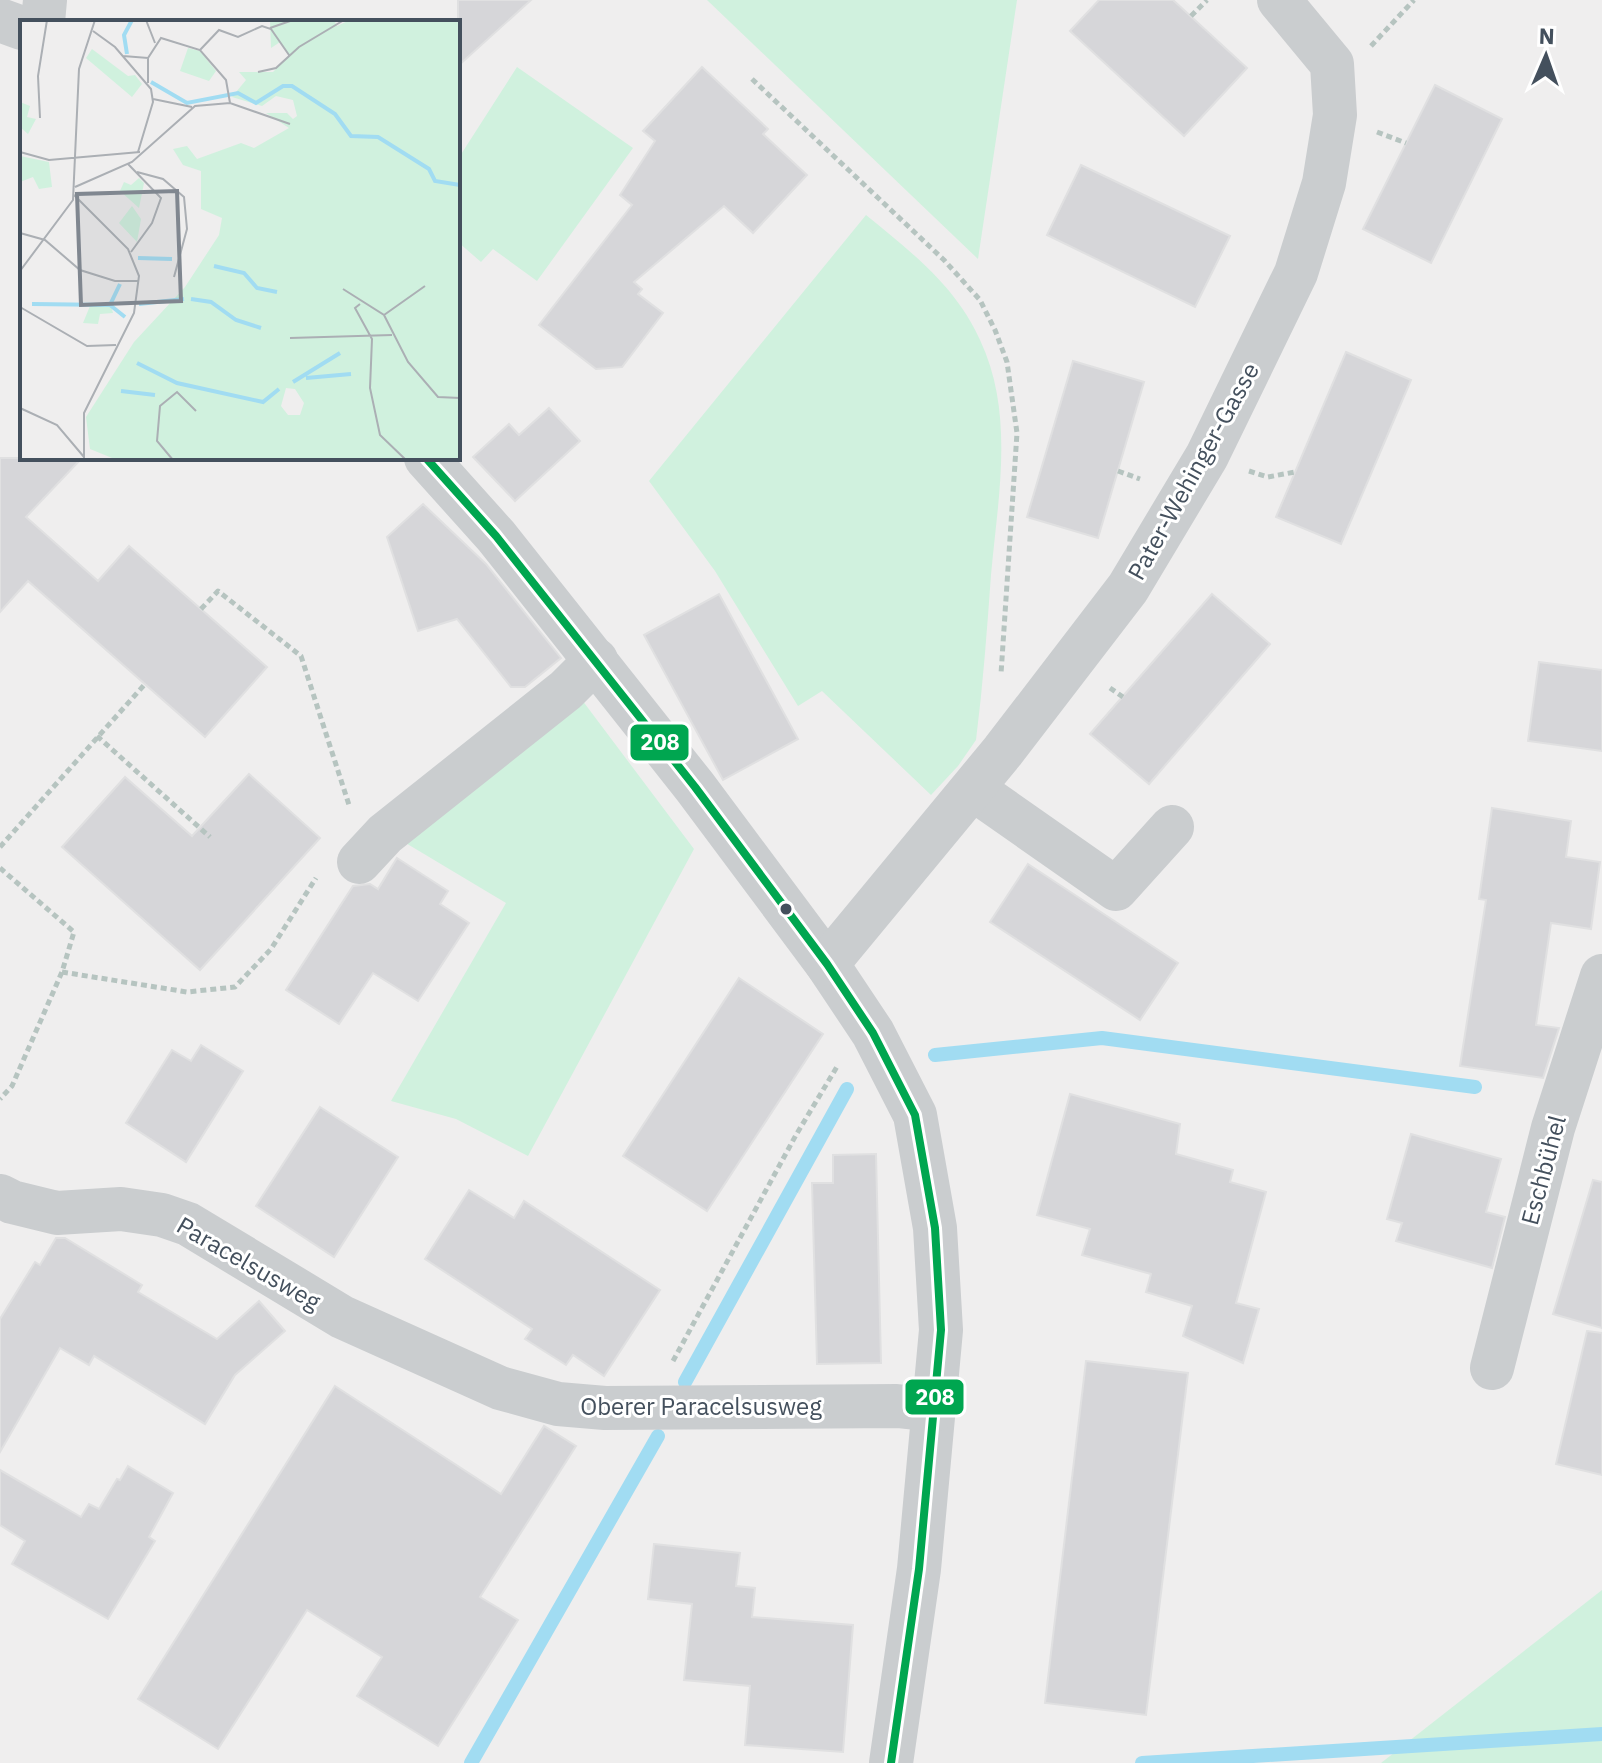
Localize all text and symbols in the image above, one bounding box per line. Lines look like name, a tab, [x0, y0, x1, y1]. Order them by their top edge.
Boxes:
north arrow	[1506, 16, 1586, 96]
inset map	[20, 20, 460, 460]
text: N	[1538, 21, 1555, 50]
street label: Pater-Wehinger-Gasse	[1120, 357, 1266, 585]
line badge: 208	[629, 723, 690, 762]
text: 208	[640, 727, 680, 756]
unlabelled marker	[778, 901, 794, 917]
street label: Eschbühel	[1513, 1112, 1573, 1228]
street label: Paracelsusweg	[171, 1209, 327, 1317]
line badge: 208	[904, 1378, 965, 1416]
text: 208	[915, 1382, 955, 1411]
street label: Oberer Paracelsusweg	[580, 1390, 822, 1422]

